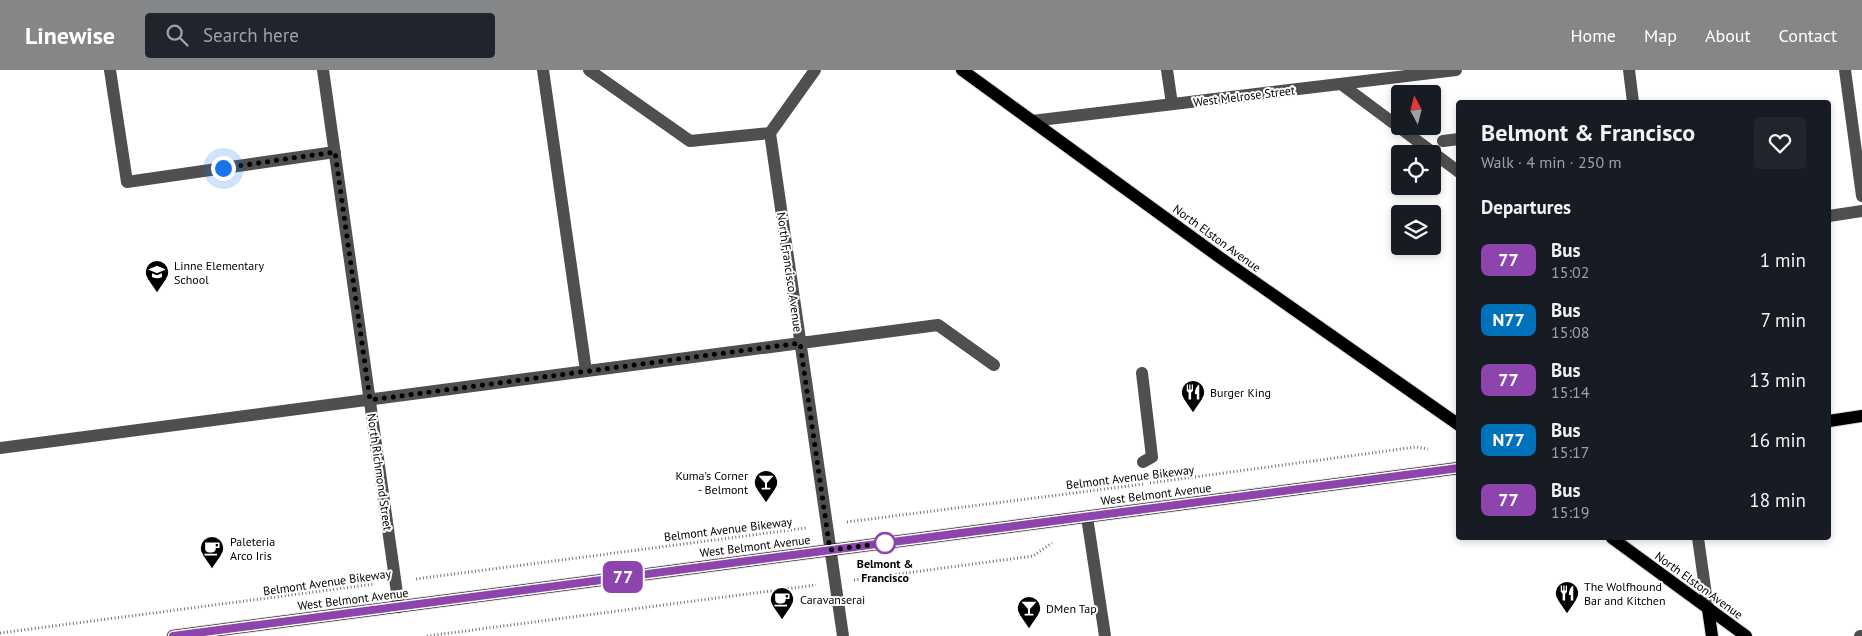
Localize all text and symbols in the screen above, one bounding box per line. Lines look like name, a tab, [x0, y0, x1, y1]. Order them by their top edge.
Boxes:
search box	[145, 13, 495, 58]
text: Linewise	[25, 20, 115, 51]
icon: search	[163, 21, 191, 49]
text: Search here	[203, 23, 299, 47]
text: Home	[1570, 24, 1616, 47]
text: Map	[1644, 24, 1677, 47]
text: About	[1705, 24, 1751, 47]
text: Contact	[1779, 24, 1837, 47]
street label: West Melrose Street	[1192, 82, 1296, 110]
north arrow	[1391, 85, 1441, 135]
map controls	[1391, 85, 1441, 255]
text: Belmont & Francisco	[1481, 117, 1695, 148]
button: heart	[1754, 117, 1806, 169]
button: locate	[1391, 145, 1441, 195]
text: Walk · 4 min · 250 m	[1481, 152, 1621, 172]
your location	[211, 156, 236, 181]
text: Departures	[1481, 195, 1571, 219]
street label: North Elston Avenue	[1170, 201, 1264, 275]
button: layers	[1391, 205, 1441, 255]
street label: North Francisco Avenue	[774, 211, 806, 333]
text: Bus	[1551, 238, 1580, 262]
text: 77	[1498, 248, 1519, 271]
text: 1 min	[1760, 248, 1806, 272]
place label: Linne Elementary School	[174, 258, 264, 287]
school or university icon: Linne Elementary School	[144, 259, 170, 293]
text: 15:02	[1551, 262, 1589, 282]
text: Bus	[1551, 298, 1580, 322]
text: N77	[1492, 308, 1525, 331]
text: 7 min	[1761, 308, 1806, 332]
text: 15:08	[1551, 322, 1589, 342]
text: Bus	[1551, 358, 1580, 382]
text: 77	[1498, 368, 1519, 391]
text: 13 min	[1749, 368, 1806, 392]
restaurant icon: Burger King	[1180, 379, 1206, 413]
text: 15:14	[1551, 382, 1589, 402]
place label: Burger King	[1210, 385, 1271, 400]
street label: North Richmond Street	[364, 412, 396, 532]
text: Bus	[1551, 418, 1580, 442]
text: N77	[1492, 428, 1525, 451]
text: 16 min	[1749, 428, 1806, 452]
text: 15:17	[1551, 442, 1589, 462]
street label: Belmont Avenue Bikeway	[1065, 462, 1195, 492]
place label: Kuma’s Corner - Belmont	[675, 468, 748, 497]
bar icon: Kuma’s Corner - Belmont	[753, 469, 779, 503]
text: Bus	[1551, 478, 1580, 502]
street label: West Belmont Avenue	[1100, 480, 1212, 508]
text: 77	[1498, 488, 1519, 511]
text: 18 min	[1749, 488, 1806, 512]
text: 15:19	[1551, 502, 1589, 522]
street label: Belmont Avenue Bikeway	[663, 514, 793, 544]
street label: West Belmont Avenue	[699, 532, 811, 560]
marker: Belmont & Francisco	[874, 532, 896, 554]
place label: Paleteria Arco Iris	[230, 534, 275, 563]
cafe icon: Paleteria Arco Iris	[199, 535, 225, 569]
street label: North Elston Avenue	[1652, 548, 1746, 622]
place label: Belmont & Francisco	[857, 556, 913, 585]
line badge: 77	[600, 561, 646, 593]
text: 77	[613, 565, 633, 588]
street label: Belmont Avenue Bikeway	[262, 566, 392, 598]
place label: The Wolfhound Bar and Kitchen	[1584, 579, 1666, 608]
restaurant icon: The Wolfhound Bar and Kitchen	[1554, 580, 1580, 614]
street label: West Belmont Avenue	[297, 585, 409, 613]
cafe icon: Caravanserai	[769, 586, 795, 620]
place label: Caravanserai	[800, 592, 865, 607]
bar icon: DMen Tap	[1016, 595, 1042, 629]
place label: DMen Tap	[1046, 601, 1097, 616]

